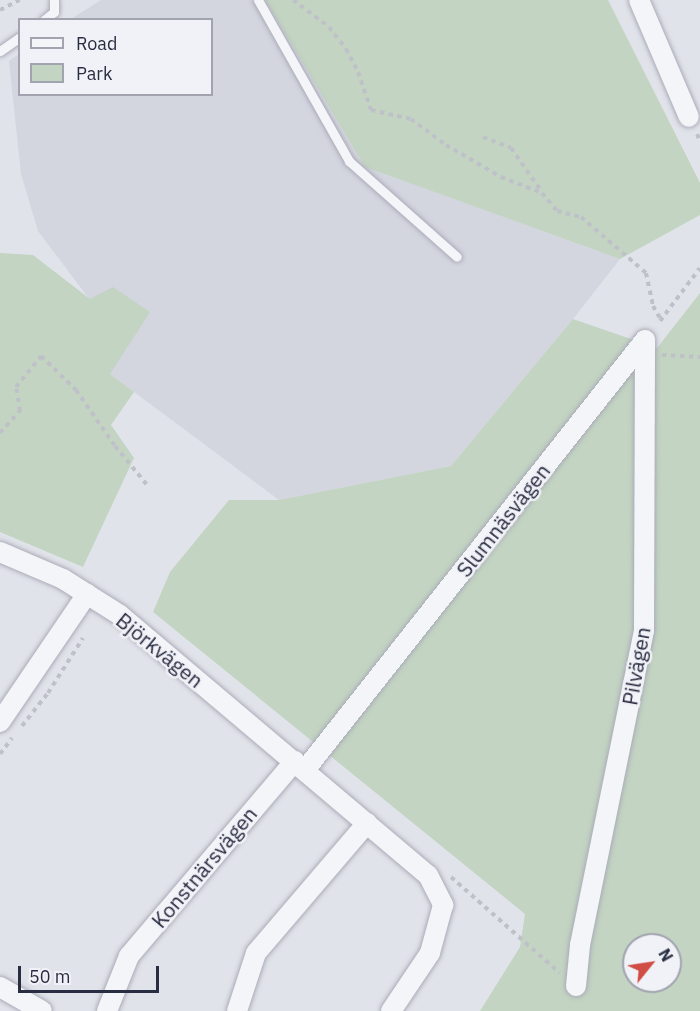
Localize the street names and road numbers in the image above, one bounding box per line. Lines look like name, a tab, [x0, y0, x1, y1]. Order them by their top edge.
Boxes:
street label: Slumnäsvägen	[451, 458, 555, 582]
street label: Björkvägen	[111, 607, 209, 693]
street label: Pilvägen	[617, 625, 655, 707]
street label: Konstnärsvägen	[146, 801, 262, 933]

